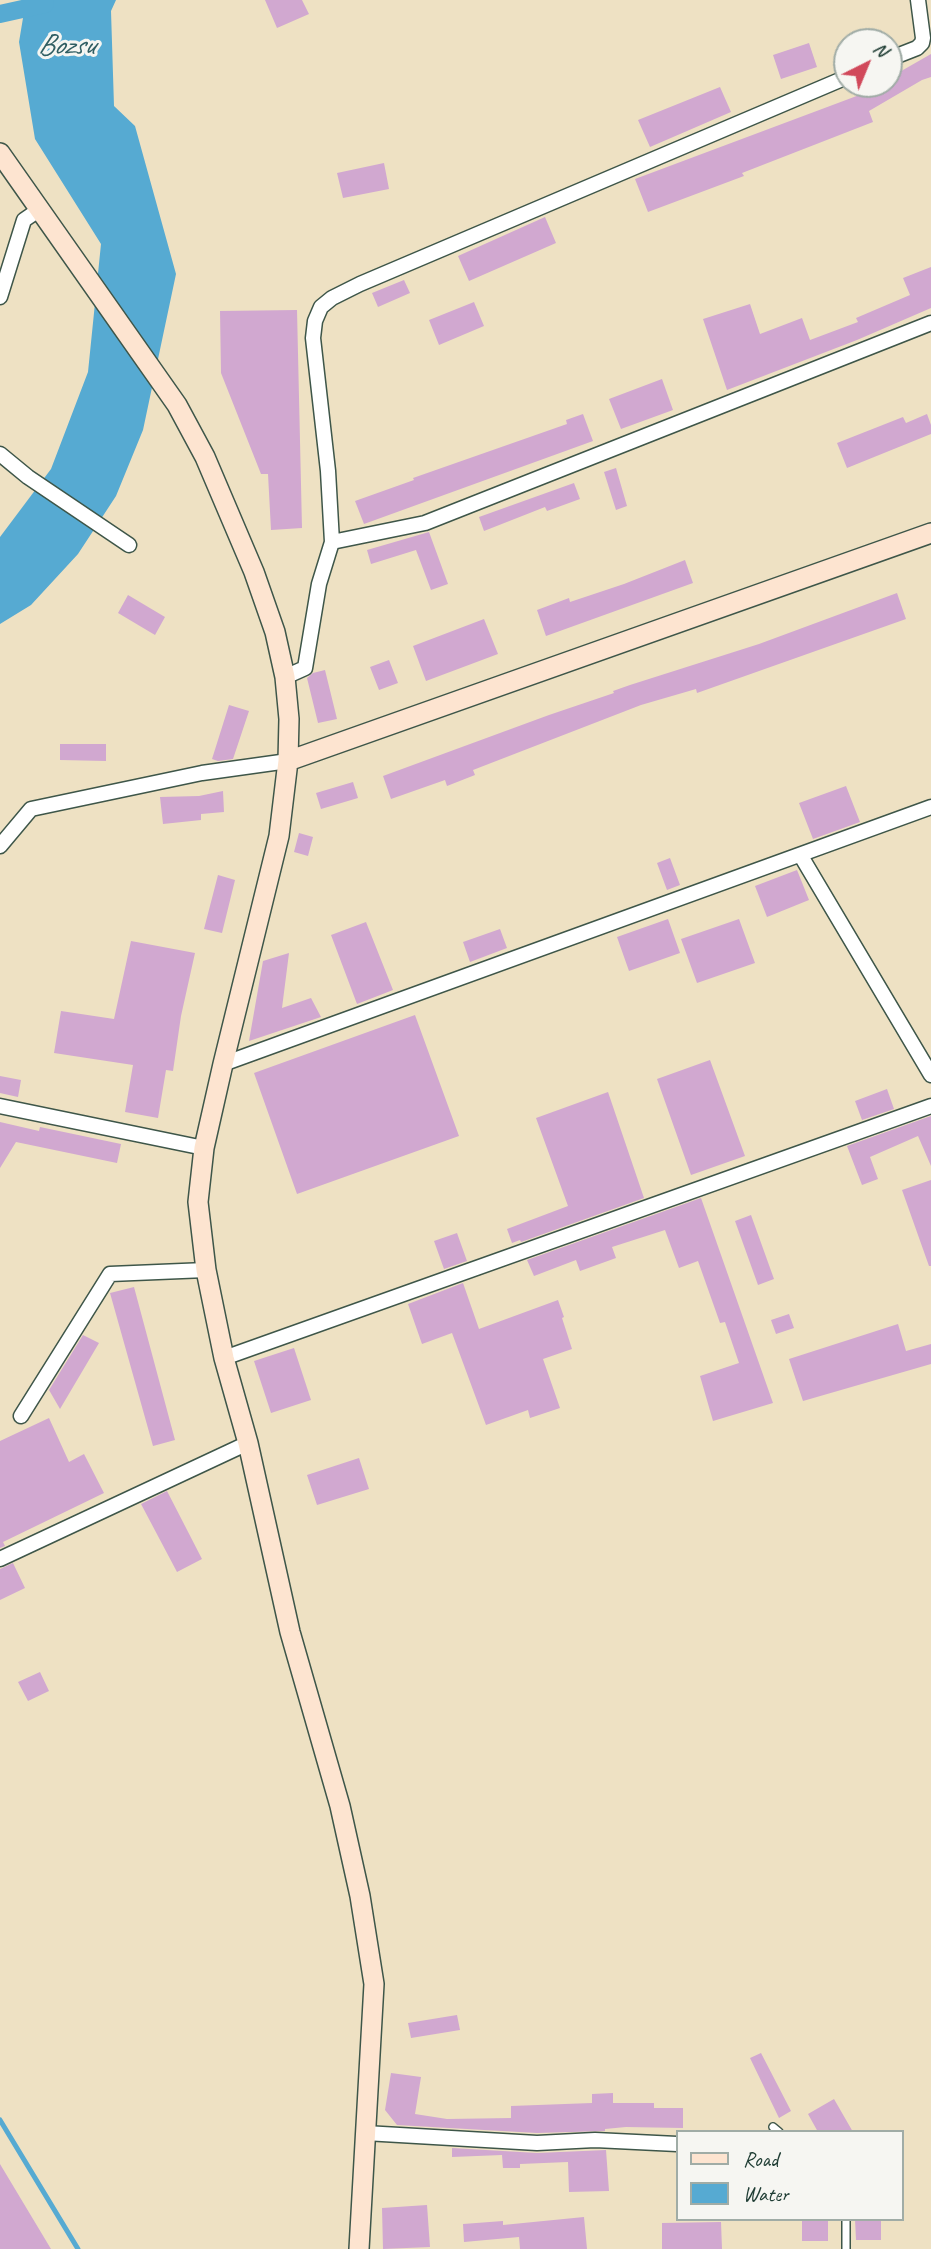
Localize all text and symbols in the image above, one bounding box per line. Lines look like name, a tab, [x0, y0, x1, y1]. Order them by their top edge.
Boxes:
water label: Bozsu	[38, 28, 94, 64]
north arrow	[833, 28, 903, 98]
text: N	[868, 36, 893, 62]
legend	[676, 2130, 903, 2221]
text: Road	[743, 2146, 778, 2172]
text: Water	[743, 2181, 789, 2207]

